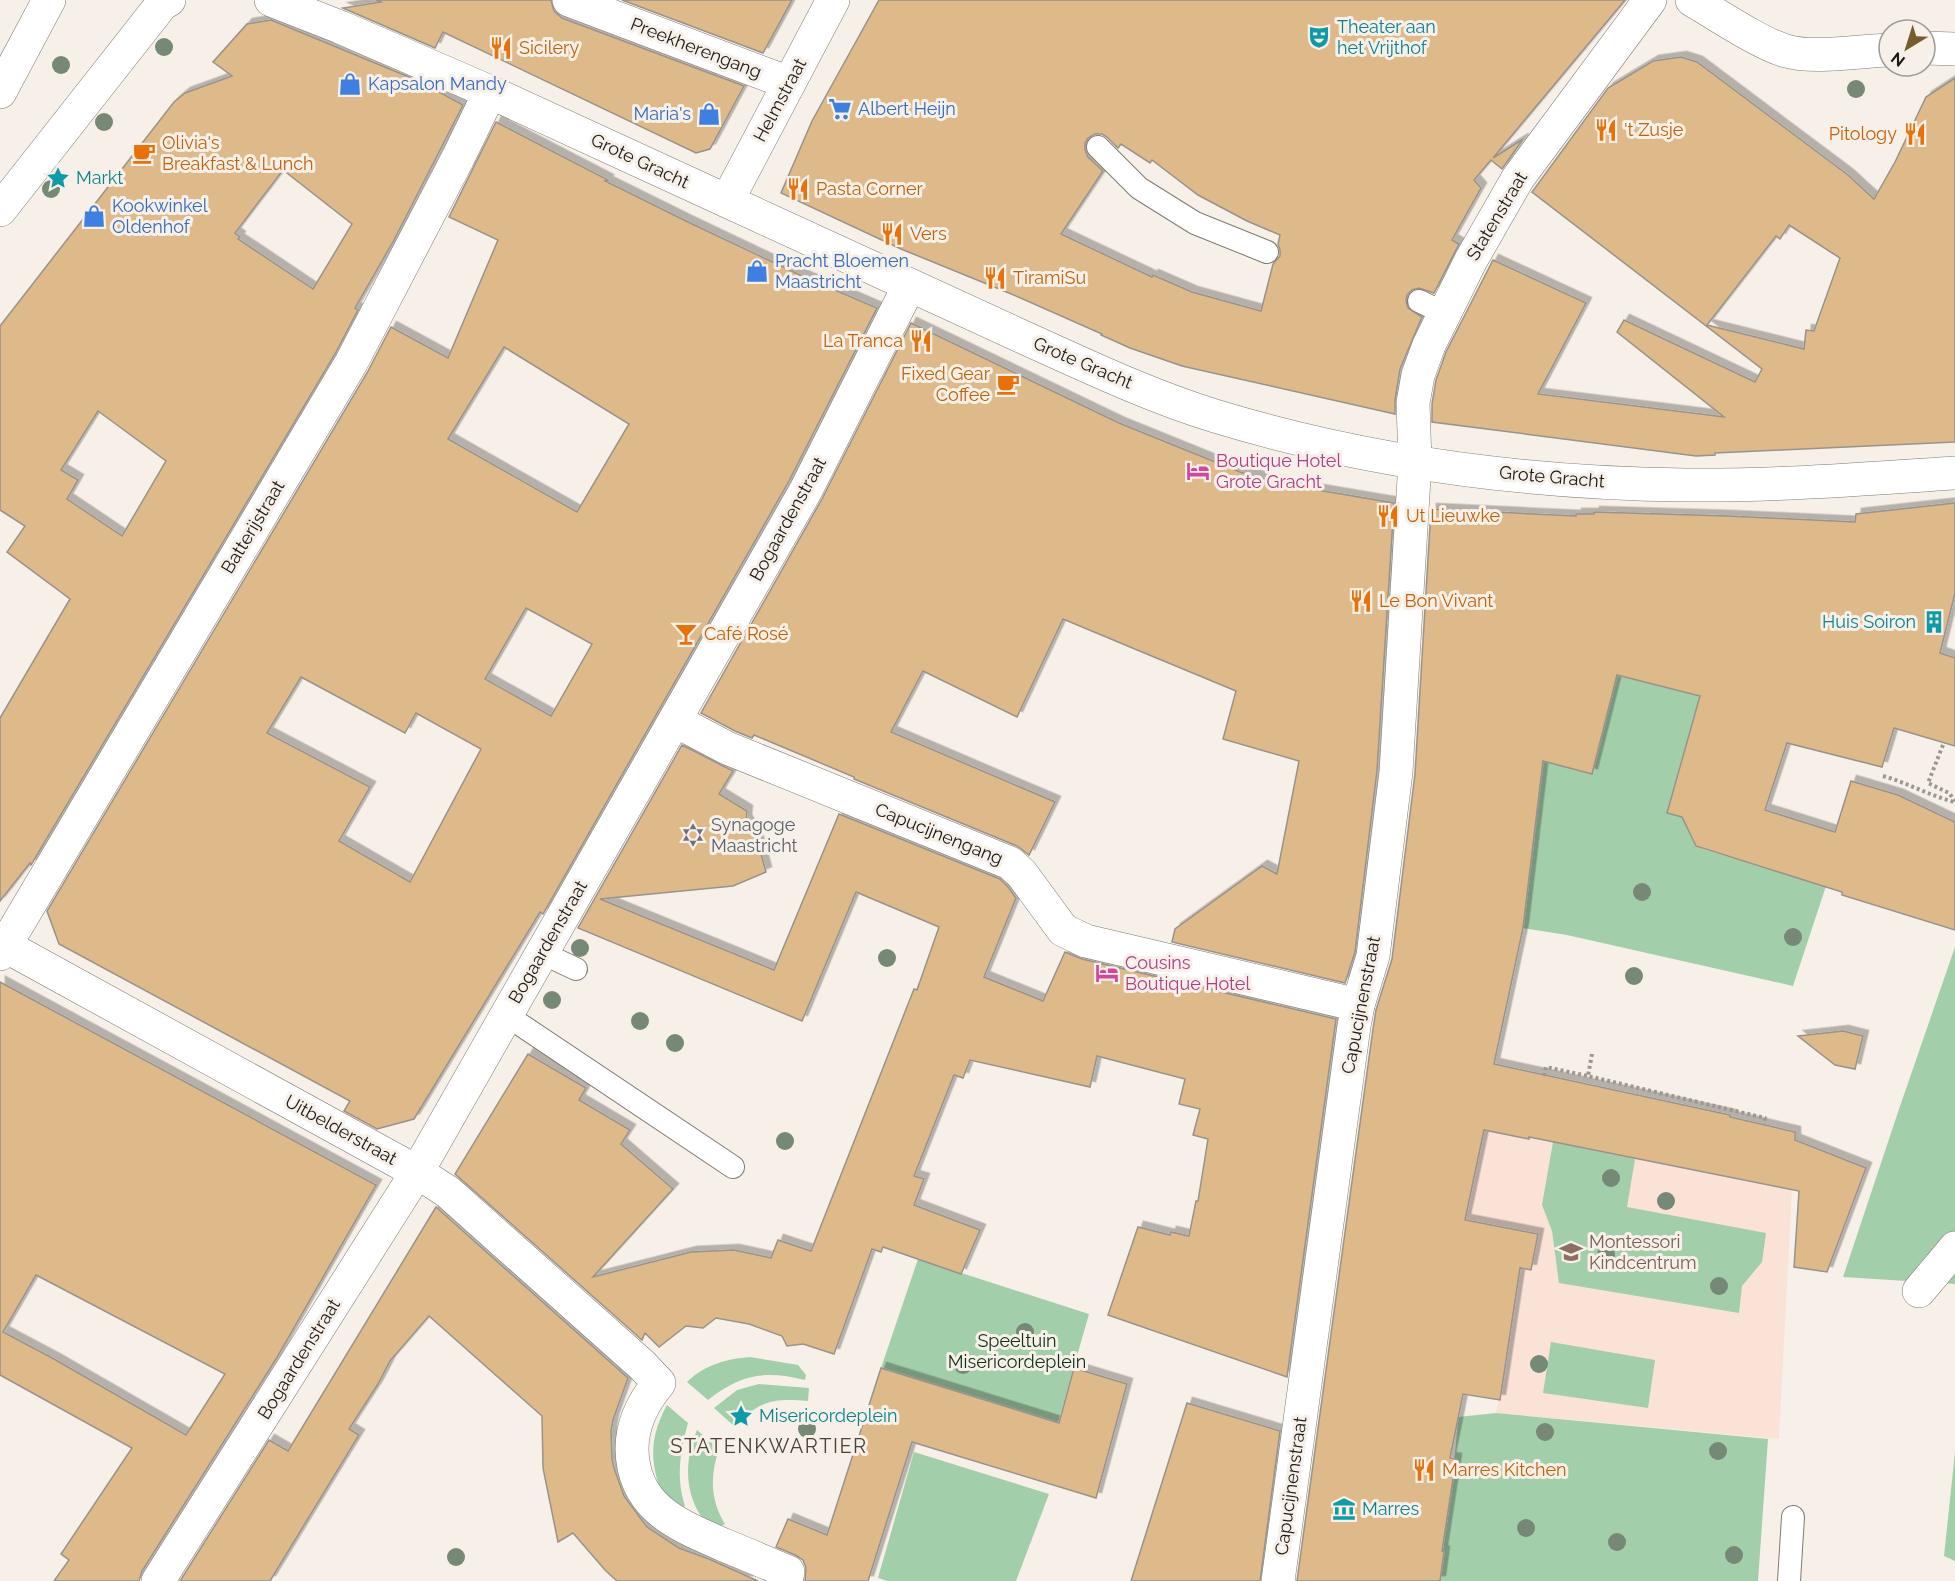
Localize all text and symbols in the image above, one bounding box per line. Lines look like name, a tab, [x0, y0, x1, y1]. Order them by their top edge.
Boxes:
street label: Preekherengang	[628, 13, 765, 82]
place label: Theater aan het Vrijthof	[1337, 16, 1436, 58]
north arrow	[1877, 18, 1937, 78]
theatre icon: Theater aan het Vrijthof	[1306, 24, 1332, 50]
restaurant icon: Sicilery	[488, 35, 514, 61]
place label: Sicilery	[519, 37, 579, 58]
text: N	[1887, 48, 1909, 71]
street label: Helmstraat	[749, 54, 810, 145]
shop icon: Kapsalon Mandy	[337, 71, 363, 97]
place label: Kapsalon Mandy	[368, 73, 507, 94]
supermarket icon: Albert Heijn	[827, 96, 853, 122]
place label: Albert Heijn	[858, 98, 956, 119]
shop icon: Maria's	[696, 101, 722, 127]
place label: Maria's	[634, 103, 691, 124]
restaurant icon: 't Zusje	[1593, 117, 1619, 143]
place label: 't Zusje	[1624, 119, 1684, 140]
restaurant icon: Pitology	[1902, 121, 1928, 147]
place label: Pitology	[1829, 123, 1897, 144]
street label: Grote Gracht	[588, 129, 693, 192]
place label: Olivia's Breakfast & Lunch	[162, 132, 314, 174]
cafe icon: Olivia's Breakfast & Lunch	[131, 140, 157, 166]
place icon: Markt	[45, 165, 71, 191]
place label: Markt	[76, 167, 123, 188]
street label: Statenstraat	[1462, 167, 1531, 264]
restaurant icon: Pasta Corner	[785, 176, 811, 202]
place label: Pasta Corner	[816, 178, 923, 199]
place label: Kookwinkel Oldenhof	[112, 195, 208, 237]
shop icon: Kookwinkel Oldenhof	[81, 203, 107, 229]
restaurant icon: Vers	[879, 221, 905, 247]
place label: Vers	[910, 223, 947, 244]
place label: Pracht Bloemen Maastricht	[775, 250, 909, 292]
shop icon: Pracht Bloemen Maastricht	[744, 258, 770, 284]
restaurant icon: TiramiSu	[982, 265, 1008, 291]
place label: TiramiSu	[1013, 267, 1086, 288]
restaurant icon: La Tranca	[908, 328, 934, 354]
place label: La Tranca	[823, 330, 903, 351]
street label: Grote Gracht	[1030, 332, 1136, 393]
place label: Fixed Gear Coffee	[901, 363, 991, 405]
cafe icon: Fixed Gear Coffee	[995, 371, 1021, 397]
place label: Boutique Hotel Grote Gracht	[1216, 450, 1341, 492]
street label: Bogaardenstraat	[745, 453, 830, 584]
hotel icon: Boutique Hotel Grote Gracht	[1185, 458, 1211, 484]
street label: Grote Gracht	[1498, 461, 1606, 492]
street label: Batterijstraat	[217, 476, 289, 577]
restaurant icon: Ut Lieuwke	[1375, 503, 1401, 529]
place label: Ut Lieuwke	[1406, 505, 1501, 526]
restaurant icon: Le Bon Vivant	[1348, 588, 1374, 614]
place label: Le Bon Vivant	[1379, 590, 1493, 611]
building icon: Huis Soiron	[1921, 609, 1947, 635]
place label: Huis Soiron	[1822, 611, 1916, 632]
bar icon: Café Rosé	[673, 621, 699, 647]
place label: Café Rosé	[704, 623, 789, 644]
street label: Capucijnengang	[872, 798, 1006, 869]
place label: Synagoge Maastricht	[711, 814, 798, 856]
synagogue icon: Synagoge Maastricht	[680, 822, 706, 848]
street label: Bogaardenstraat	[504, 877, 591, 1007]
street label: Capucijnenstraat	[1337, 934, 1384, 1076]
place label: Cousins Boutique Hotel	[1125, 952, 1250, 994]
hotel icon: Cousins Boutique Hotel	[1094, 960, 1120, 986]
street label: Uitbelderstraat	[282, 1090, 401, 1169]
place label: Montessori Kindcentrum	[1589, 1231, 1697, 1273]
school or university icon: Montessori Kindcentrum	[1558, 1239, 1584, 1265]
street label: Bogaardenstraat	[253, 1295, 344, 1423]
park label: Speeltuin Misericordeplein	[948, 1330, 1086, 1372]
place icon: Misericordeplein	[728, 1403, 754, 1429]
place label: Misericordeplein	[759, 1405, 898, 1426]
street label: Capucijnenstraat	[1270, 1415, 1311, 1557]
district label: STATENKWARTIER	[670, 1434, 868, 1458]
restaurant icon: Marres Kitchen	[1411, 1457, 1437, 1483]
place label: Marres Kitchen	[1442, 1459, 1567, 1480]
museum icon: Marres	[1331, 1496, 1357, 1522]
place label: Marres	[1362, 1498, 1419, 1519]

